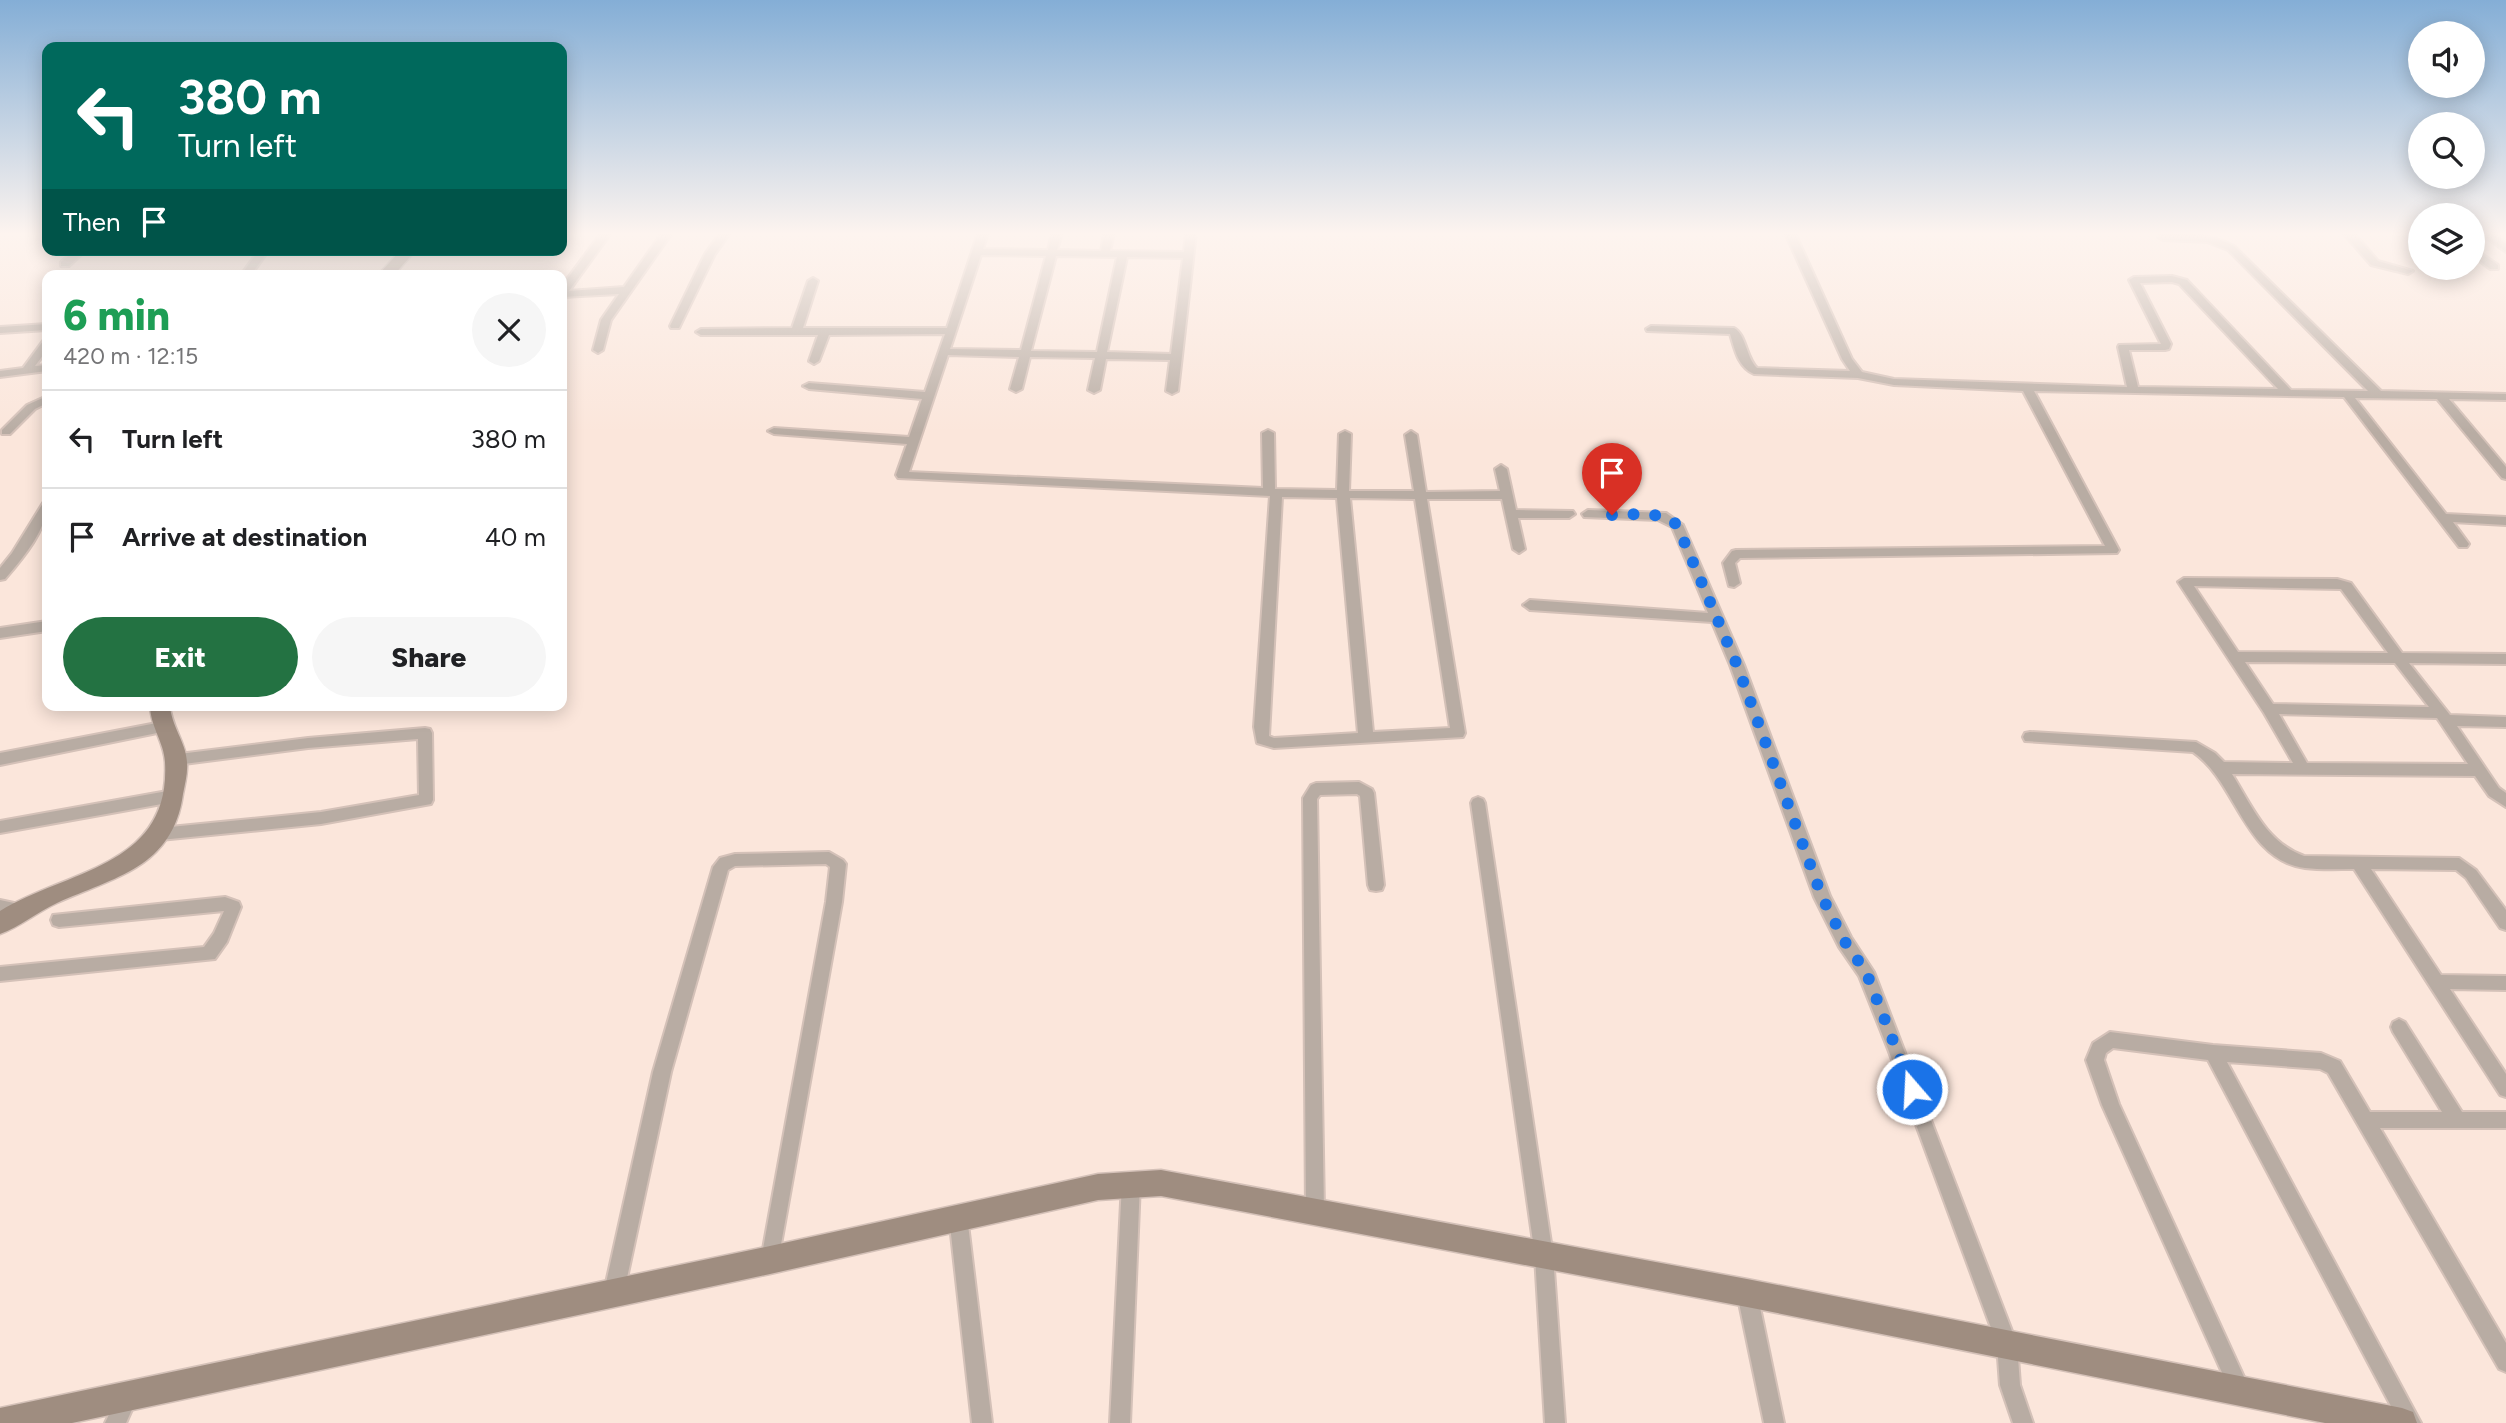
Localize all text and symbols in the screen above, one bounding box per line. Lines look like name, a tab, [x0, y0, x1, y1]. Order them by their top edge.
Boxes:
map controls	[2408, 21, 2485, 280]
button: sound	[2408, 21, 2485, 98]
text: 380 m	[178, 67, 321, 126]
icon: left	[63, 70, 154, 161]
button: search	[2408, 112, 2485, 189]
text: Turn left	[178, 127, 297, 165]
icon: arrive	[135, 203, 173, 241]
button: layers	[2408, 203, 2485, 280]
text: Then	[63, 206, 121, 238]
text: 6 min	[63, 290, 170, 341]
button: close	[472, 293, 546, 367]
text: 420 m · 12:15	[63, 342, 198, 370]
icon: left	[63, 420, 101, 458]
text: Turn left	[122, 423, 223, 455]
text: 380 m	[471, 423, 546, 455]
pin	[1582, 443, 1642, 515]
icon: arrive	[1593, 454, 1631, 492]
icon: arrive	[63, 518, 101, 556]
text: Arrive at destination	[122, 521, 367, 553]
text: 40 m	[485, 521, 546, 553]
button: Exit	[63, 617, 298, 697]
button: Share	[312, 617, 546, 697]
position arrow	[1875, 1052, 1949, 1126]

